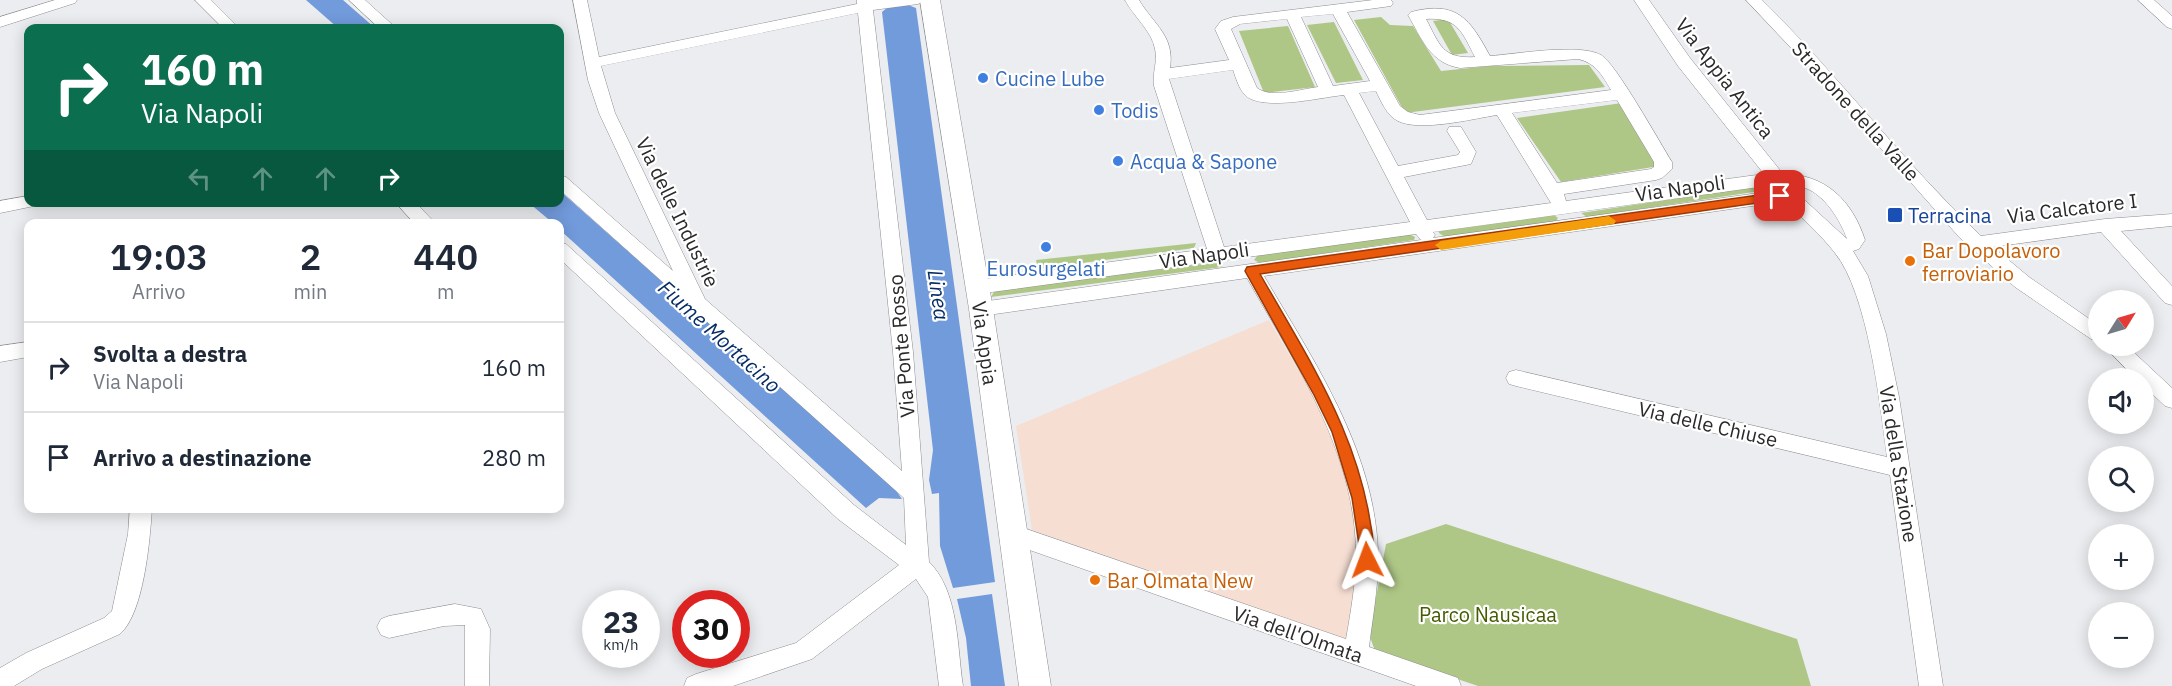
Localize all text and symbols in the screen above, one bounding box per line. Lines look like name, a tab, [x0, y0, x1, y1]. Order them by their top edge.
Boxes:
street label: Via Appia Antica	[1669, 12, 1781, 144]
street label: Stradone della Valle	[1786, 35, 1926, 187]
text: 160 m	[141, 42, 264, 97]
icon: right	[42, 48, 120, 126]
place label: Cucine Lube	[995, 65, 1105, 92]
marker: Cucine Lube	[976, 71, 990, 85]
text: Via Napoli	[141, 95, 263, 130]
place label: Todis	[1111, 97, 1159, 124]
marker: Todis	[1092, 103, 1106, 117]
street label: Via delle Industrie	[630, 132, 726, 292]
place label: Acqua & Sapone	[1130, 148, 1277, 175]
marker: Acqua & Sapone	[1111, 154, 1125, 168]
icon: left	[183, 162, 216, 195]
icon: ahead	[246, 162, 279, 195]
icon: ahead	[309, 162, 342, 195]
icon: right	[372, 162, 405, 195]
street label: Via Napoli	[1633, 168, 1727, 208]
pin	[1754, 170, 1805, 221]
icon: arrive	[1763, 179, 1796, 212]
street label: Via Calcatore I	[2005, 187, 2139, 229]
place label: Terracina	[1908, 202, 1992, 229]
marker: Terracina	[1886, 206, 1904, 224]
text: 19:03	[110, 233, 208, 280]
text: 2	[300, 233, 321, 280]
text: 440	[413, 233, 478, 280]
street label: Via Napoli	[1157, 235, 1251, 275]
place label: Bar Dopolavoro ferroviario	[1922, 237, 2061, 287]
marker: Eurosurgelati	[1039, 240, 1053, 254]
marker: Bar Dopolavoro ferroviario	[1903, 254, 1917, 268]
place label: Eurosurgelati	[987, 255, 1106, 282]
water label: Linea	[922, 268, 956, 322]
water label: Fiume Mortacino	[653, 273, 787, 399]
street label: Via Ponte Rosso	[881, 273, 921, 419]
text: Arrivo	[132, 278, 186, 305]
text: min	[294, 278, 327, 305]
text: m	[437, 278, 454, 305]
north arrow	[2088, 290, 2154, 356]
map controls	[2088, 290, 2154, 668]
street label: Via Appia	[966, 299, 1004, 387]
text: Svolta a destra	[93, 339, 247, 368]
icon: right	[42, 351, 75, 384]
text: 160 m	[482, 353, 546, 382]
text: Via Napoli	[93, 368, 184, 395]
button: sound	[2088, 368, 2154, 434]
street label: Via della Stazione	[1873, 384, 1925, 544]
street label: Via delle Chiuse	[1636, 395, 1780, 453]
icon: arrive	[42, 441, 75, 474]
text: Arrivo a destinazione	[93, 443, 312, 472]
text: 280 m	[482, 443, 546, 472]
button: search	[2088, 446, 2154, 512]
button: +	[2088, 524, 2154, 590]
position arrow	[1335, 528, 1399, 592]
place label: Bar Olmata New	[1107, 567, 1253, 594]
marker: Bar Olmata New	[1088, 573, 1102, 587]
speed limit sign: 30	[672, 590, 750, 668]
street label: Via dell'Olmata	[1229, 599, 1367, 669]
park label: Parco Nausicaa	[1419, 601, 1557, 628]
text: 23	[603, 602, 639, 641]
button: −	[2088, 602, 2154, 668]
text: km/h	[603, 635, 639, 654]

